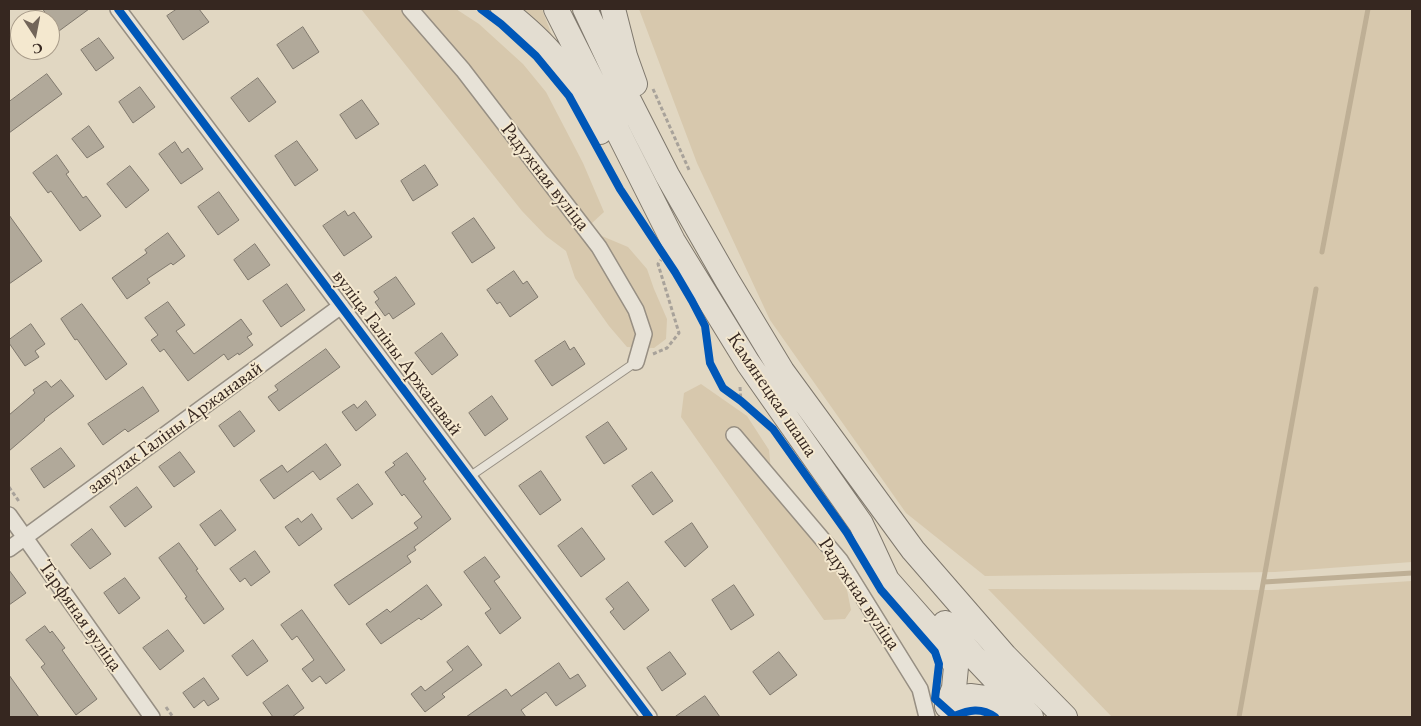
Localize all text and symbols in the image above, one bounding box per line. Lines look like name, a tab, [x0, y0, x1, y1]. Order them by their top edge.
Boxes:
north arrow	[10, 10, 60, 60]
text: С	[31, 39, 44, 59]
street label: Радужная вуліца	[495, 118, 595, 236]
street label: вуліца Галіны Аржанавай	[327, 265, 467, 441]
street label: Камянецкая шаша	[722, 328, 822, 462]
street label: завулак Галіны Аржанавай	[82, 356, 268, 500]
street label: Радужная вуліца	[813, 533, 905, 655]
street label: Тарфяная вуліца	[33, 556, 127, 676]

